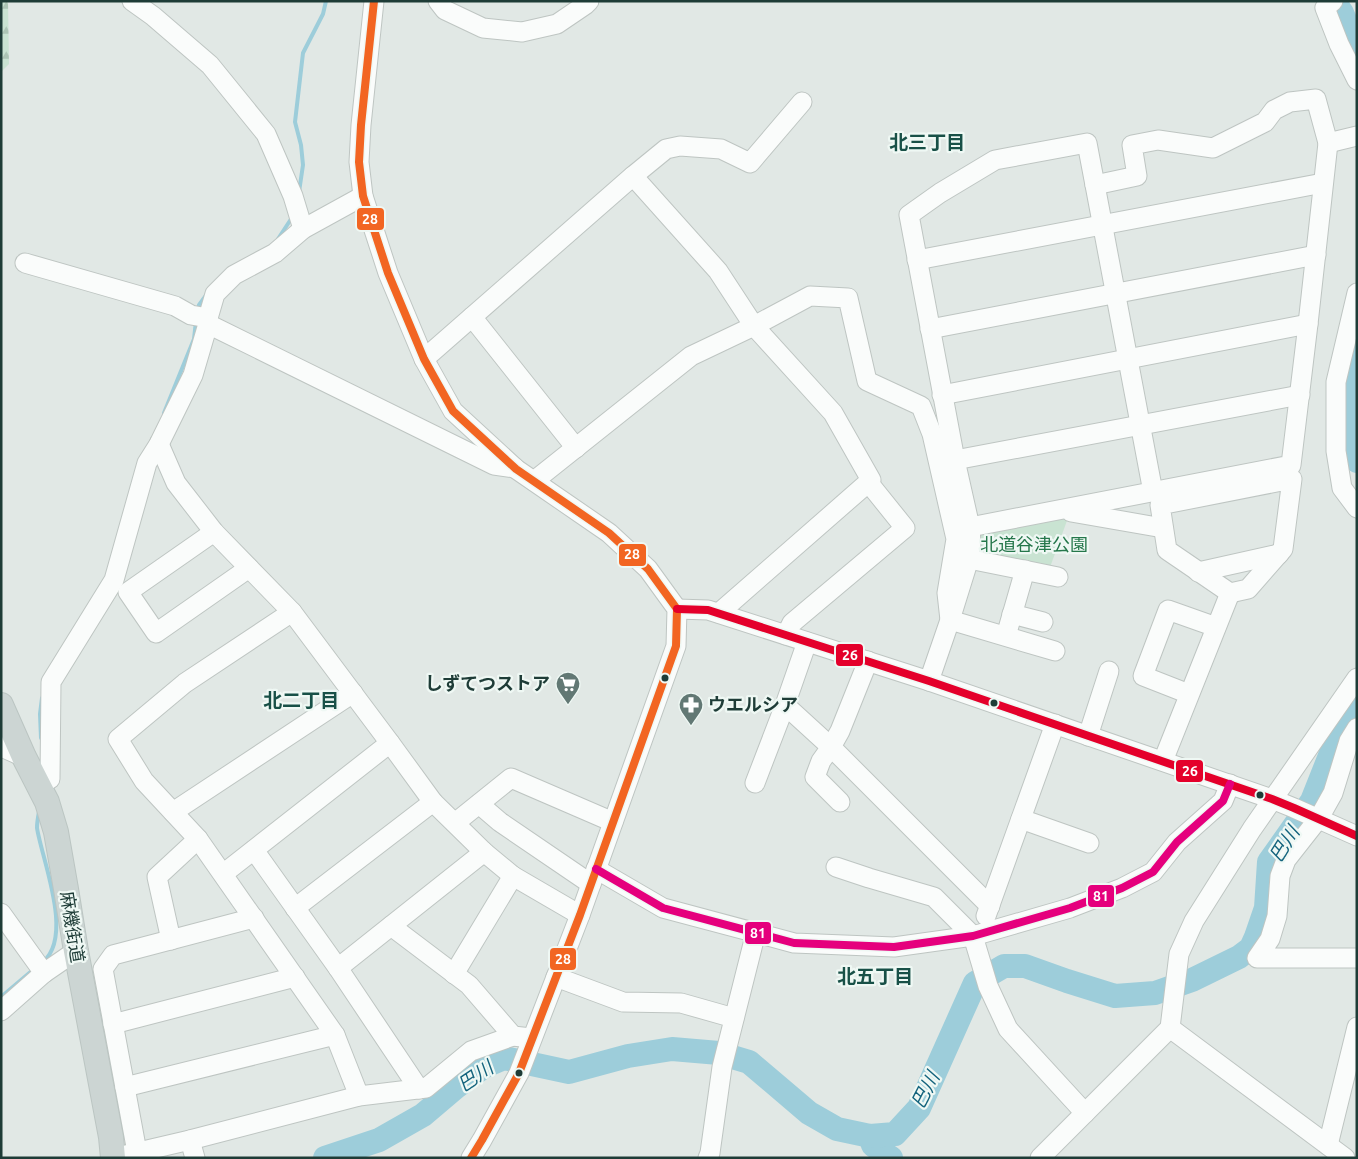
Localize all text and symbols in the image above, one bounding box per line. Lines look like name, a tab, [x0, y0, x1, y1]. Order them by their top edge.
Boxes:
district label: 北三丁目	[889, 131, 965, 153]
line badge: 28	[356, 207, 385, 231]
text: 28	[362, 211, 378, 227]
park label: 北道谷津公園	[980, 534, 1088, 554]
line badge: 28	[618, 543, 647, 567]
text: 28	[624, 546, 640, 562]
line badge: 26	[835, 643, 864, 667]
text: 26	[842, 647, 858, 663]
supermarket icon: しずてつストア	[555, 671, 581, 705]
place label: しずてつストア	[425, 673, 550, 693]
unlabelled marker	[660, 673, 670, 683]
district label: 北二丁目	[263, 689, 339, 711]
pharmacy icon: ウエルシア	[678, 692, 704, 726]
place label: ウエルシア	[708, 694, 798, 714]
unlabelled marker	[989, 698, 999, 708]
line badge: 26	[1175, 759, 1204, 783]
text: 26	[1182, 763, 1198, 779]
unlabelled marker	[1255, 790, 1265, 800]
water label: 巴川	[1265, 820, 1304, 866]
line badge: 81	[1087, 884, 1115, 908]
text: 81	[1093, 888, 1109, 904]
street label: 麻機街道	[57, 890, 88, 964]
line badge: 81	[744, 921, 772, 945]
text: 81	[750, 925, 766, 941]
line badge: 28	[549, 947, 577, 971]
text: 28	[555, 951, 571, 967]
district label: 北五丁目	[837, 965, 913, 987]
water label: 巴川	[453, 1055, 499, 1096]
water label: 巴川	[907, 1066, 944, 1112]
unlabelled marker	[514, 1068, 524, 1078]

